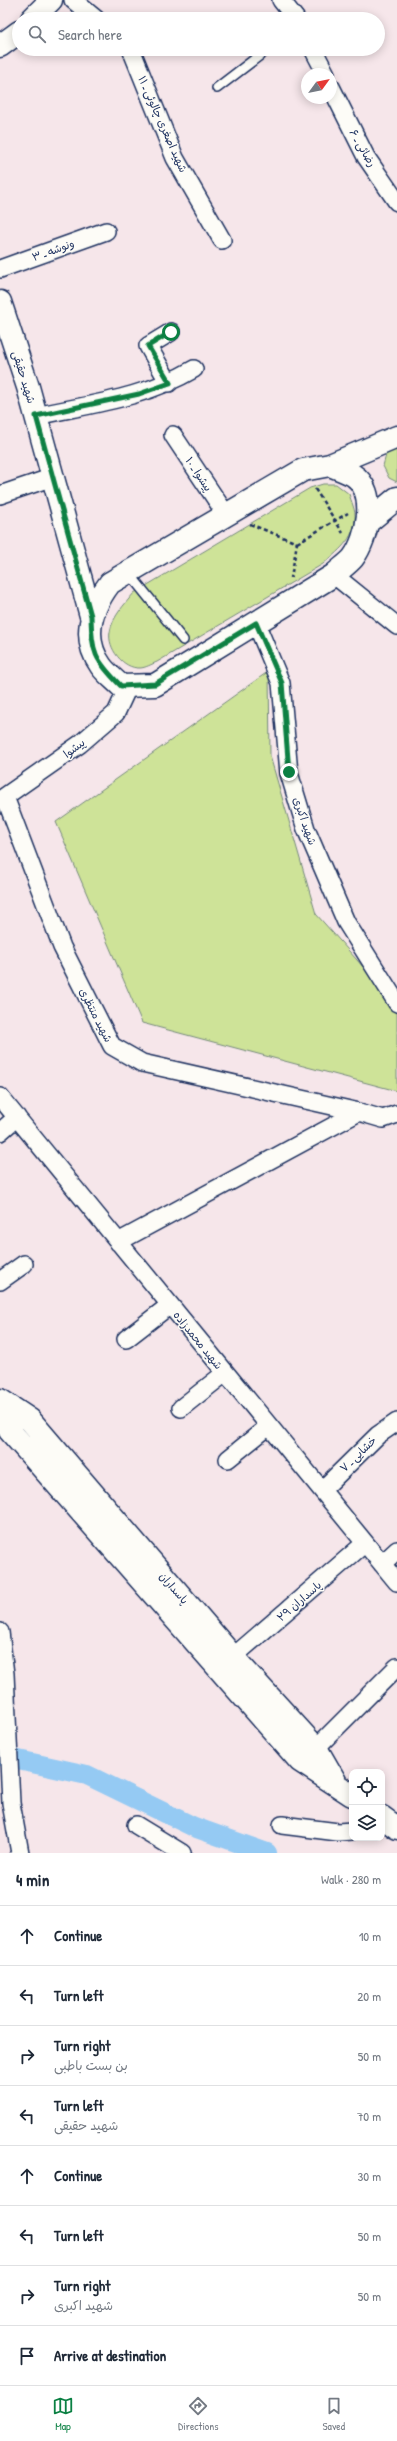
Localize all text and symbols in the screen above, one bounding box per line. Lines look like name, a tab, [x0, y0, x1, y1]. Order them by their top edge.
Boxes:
search box	[12, 12, 385, 56]
icon: search	[26, 23, 48, 45]
text: Search here	[58, 24, 122, 45]
north arrow	[301, 68, 337, 104]
street label: شهید اصغری چالوئی ـ ۱۱	[134, 73, 191, 175]
street label: رضائی ـ ۶	[346, 126, 379, 170]
street label: ونوشه ـ ۳	[30, 236, 76, 265]
route start	[162, 323, 180, 341]
street label: شهید حقیقی	[8, 349, 39, 405]
street label: پیشوا ـ ۱۰	[182, 454, 216, 494]
street label: پیشوا	[60, 735, 88, 761]
route end	[280, 763, 298, 781]
street label: شهید اکبری	[289, 795, 320, 847]
street label: شهید منتظری	[76, 985, 116, 1045]
street label: شهید محمدزاده	[170, 1308, 226, 1372]
street label: خشایی ـ ۷	[337, 1433, 380, 1476]
street label: پاسداران	[156, 1569, 192, 1607]
street label: پاسداران ۲۹	[274, 1578, 324, 1624]
map controls	[349, 1769, 385, 1841]
button: locate	[349, 1769, 385, 1805]
button: layers	[349, 1805, 385, 1841]
text: 4 min	[16, 1868, 49, 1891]
text: Walk · 280 m	[321, 1870, 381, 1888]
icon: ahead	[16, 1925, 38, 1947]
text: Continue	[54, 1925, 102, 1946]
text: 10 m	[359, 1927, 381, 1945]
icon: left	[16, 1985, 38, 2007]
text: Turn left	[54, 1985, 104, 2006]
text: 20 m	[357, 1987, 381, 2005]
text: Turn right	[54, 2035, 110, 2056]
icon: right	[16, 2045, 38, 2067]
text: 50 m	[358, 2047, 381, 2065]
text: بن بست باطبی	[54, 2056, 128, 2074]
text: Turn left	[54, 2095, 104, 2116]
icon: left	[16, 2105, 38, 2127]
text: 70 m	[357, 2107, 381, 2125]
text: شهید حقیقی	[54, 2116, 118, 2134]
icon: ahead	[16, 2165, 38, 2187]
text: Continue	[54, 2165, 102, 2186]
text: 30 m	[358, 2167, 381, 2185]
icon: left	[16, 2225, 38, 2247]
text: Turn left	[54, 2225, 104, 2246]
text: 50 m	[358, 2227, 381, 2245]
text: Turn right	[54, 2275, 110, 2296]
icon: right	[16, 2285, 38, 2307]
text: 50 m	[358, 2287, 381, 2305]
text: شهید اکبری	[54, 2296, 113, 2314]
icon: arrive	[16, 2345, 38, 2367]
text: Arrive at destination	[54, 2345, 166, 2366]
tab: Map	[52, 2395, 74, 2433]
tab: Directions	[178, 2395, 219, 2433]
tab: Saved	[323, 2395, 345, 2433]

